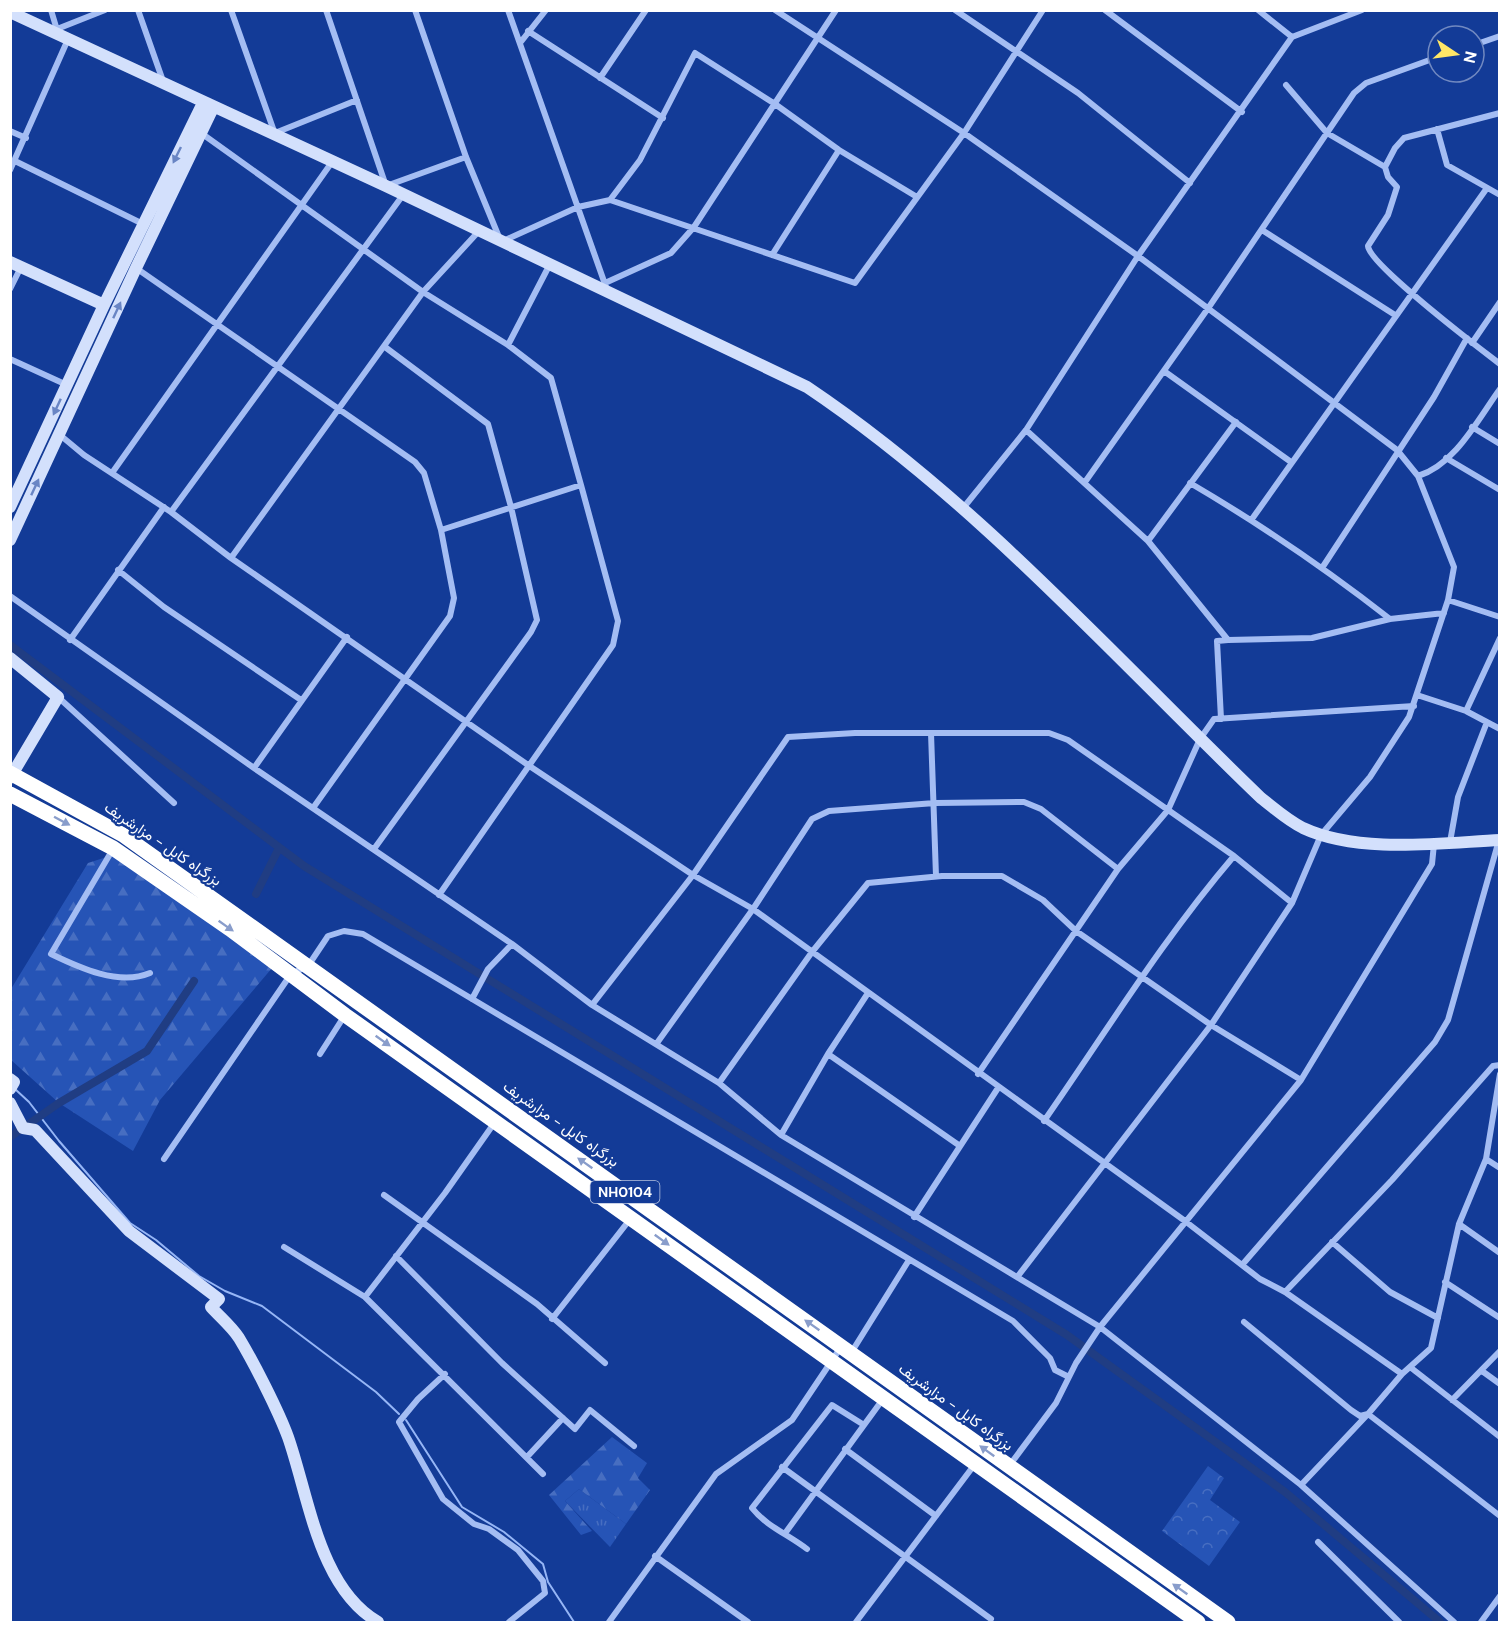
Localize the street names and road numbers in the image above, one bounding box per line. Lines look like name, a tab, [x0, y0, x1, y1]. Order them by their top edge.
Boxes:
street label: بزرگراه کابل - مزارشریف	[101, 797, 225, 891]
street label: بزرگراه کابل - مزارشریف	[499, 1076, 623, 1172]
road number: NH0104	[590, 1181, 660, 1203]
street label: بزرگراه کابل - مزارشریف	[895, 1359, 1017, 1455]

